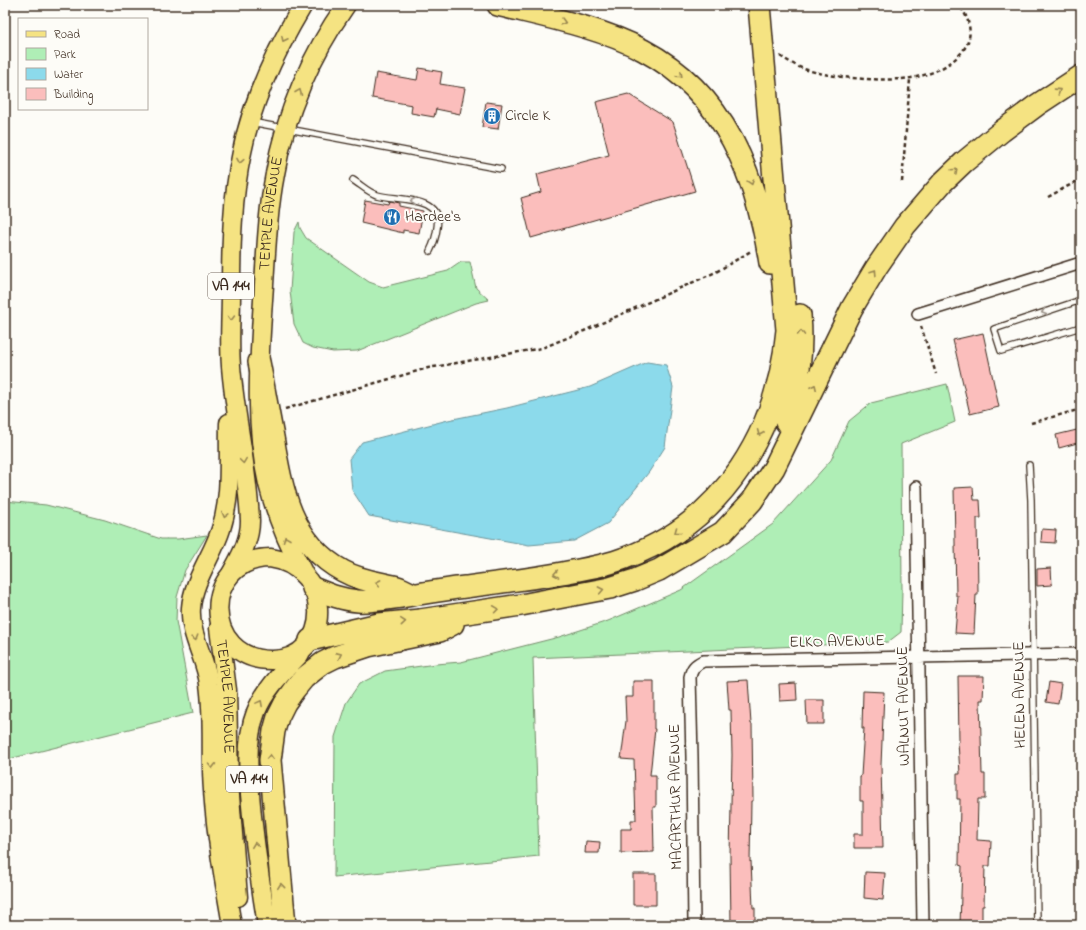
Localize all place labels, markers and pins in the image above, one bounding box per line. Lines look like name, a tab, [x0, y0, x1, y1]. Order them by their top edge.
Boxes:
place label: Circle K	[505, 104, 551, 128]
building icon: Circle K	[482, 106, 502, 126]
place label: Hardee's	[405, 205, 461, 229]
restaurant icon: Hardee's	[382, 207, 402, 227]

